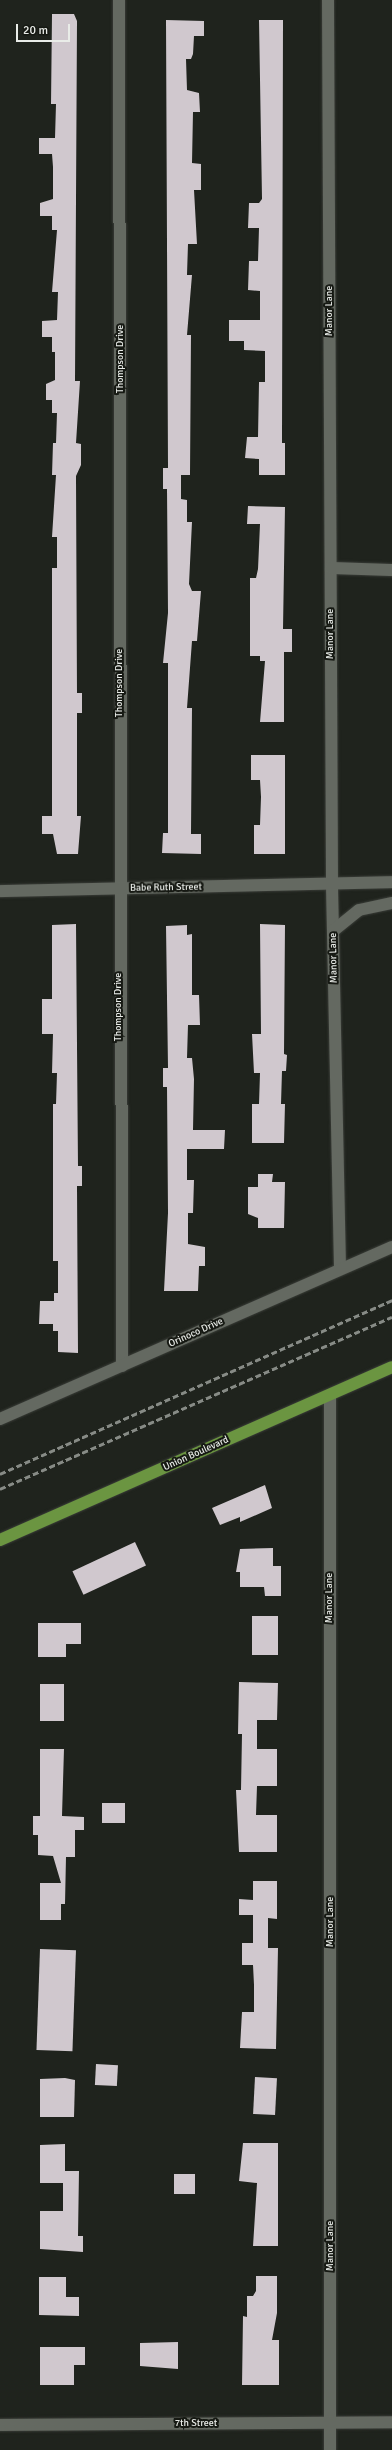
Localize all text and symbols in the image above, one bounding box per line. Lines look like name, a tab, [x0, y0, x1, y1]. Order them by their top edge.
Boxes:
scale bar	[18, 16, 72, 42]
text: 20 m	[23, 23, 48, 38]
street label: Manor Lane	[324, 286, 336, 336]
street label: Thompson Drive	[115, 325, 127, 393]
street label: Manor Lane	[325, 609, 337, 659]
street label: Thompson Drive	[114, 649, 126, 717]
street label: Babe Ruth Street	[130, 881, 202, 895]
street label: Manor Lane	[328, 933, 340, 983]
street label: Thompson Drive	[113, 973, 125, 1041]
street label: Orinoco Drive	[167, 1316, 225, 1350]
street label: Union Boulevard	[161, 1434, 231, 1474]
street label: Manor Lane	[324, 1573, 336, 1623]
street label: Manor Lane	[325, 1897, 337, 1947]
street label: Manor Lane	[325, 2221, 337, 2271]
street label: 7th Street	[175, 2418, 217, 2430]

